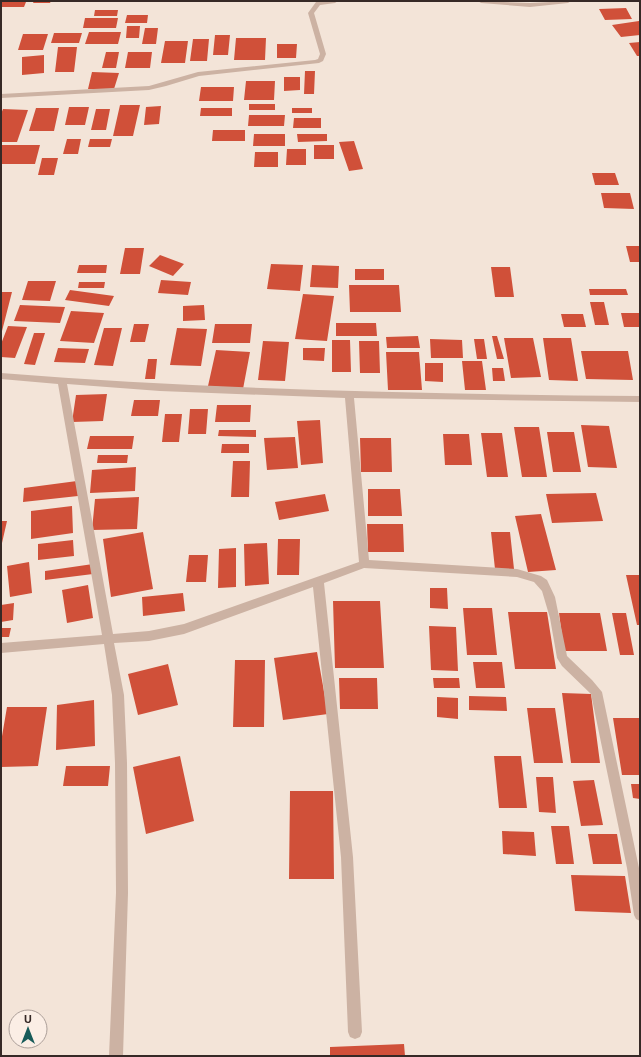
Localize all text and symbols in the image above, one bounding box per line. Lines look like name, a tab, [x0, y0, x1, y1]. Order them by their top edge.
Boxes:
north arrow	[8, 1009, 48, 1049]
text: U	[24, 1011, 32, 1026]

